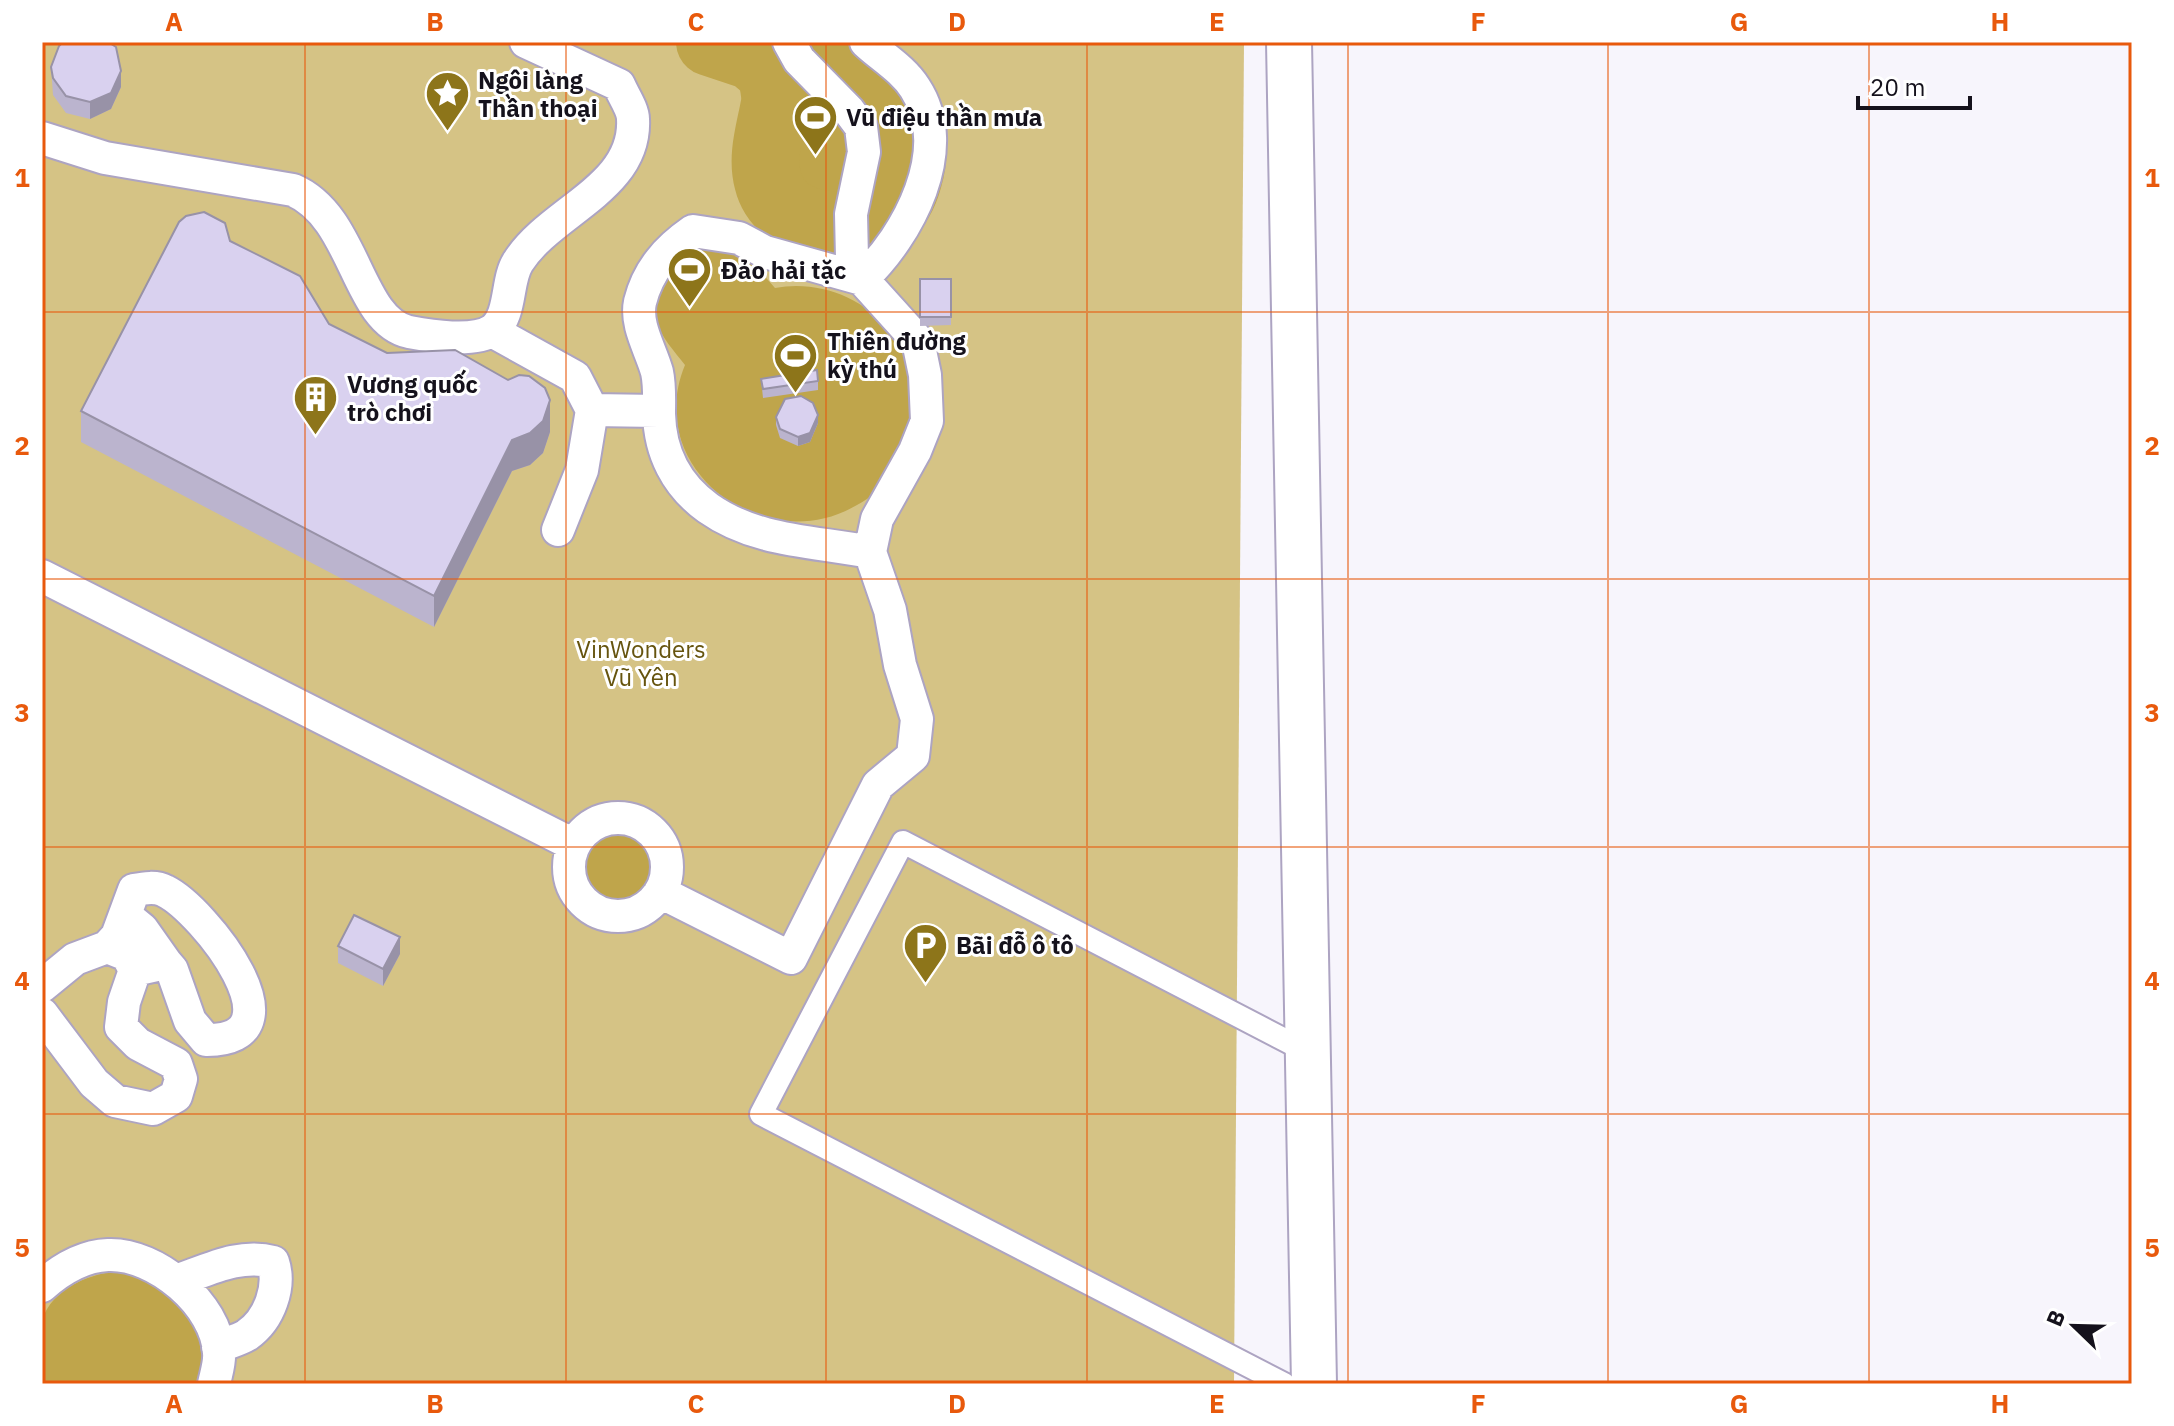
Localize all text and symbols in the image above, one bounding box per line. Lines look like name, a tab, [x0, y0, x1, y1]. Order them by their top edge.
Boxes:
text: A	[165, 4, 183, 38]
text: B	[426, 4, 444, 38]
text: C	[688, 4, 705, 38]
text: D	[948, 4, 966, 38]
text: E	[1209, 4, 1225, 38]
text: F	[1470, 4, 1486, 38]
text: G	[1730, 4, 1748, 38]
text: H	[1991, 4, 2009, 38]
scale bar	[1858, 60, 1970, 110]
place label: Ngôi làng Thần thoại	[478, 64, 598, 124]
place icon: Ngôi làng Thần thoại	[423, 70, 471, 133]
text: 20 m	[1870, 71, 1925, 103]
sports icon: Vũ điệu thần mưa	[791, 93, 839, 156]
place label: Vũ điệu thần mưa	[846, 101, 1043, 133]
text: 1	[14, 160, 30, 194]
text: 1	[2144, 160, 2160, 194]
sports icon: Đảo hải tặc	[666, 246, 714, 309]
place label: Đảo hải tặc	[721, 254, 846, 286]
place label: Thiên đường kỳ thú	[827, 325, 966, 385]
sports icon: Thiên đường kỳ thú	[772, 331, 820, 394]
place label: Vương quốc trò chơi	[347, 368, 478, 428]
building icon: Vương quốc trò chơi	[292, 374, 340, 437]
text: 2	[14, 428, 30, 462]
text: 2	[2144, 428, 2160, 462]
park label: VinWonders Vũ Yên	[576, 633, 706, 693]
text: 3	[14, 695, 30, 729]
text: 3	[2144, 695, 2160, 729]
parking icon: Bãi đỗ ô tô	[901, 921, 949, 984]
place label: Bãi đỗ ô tô	[956, 929, 1074, 961]
text: 4	[14, 963, 30, 997]
text: 4	[2144, 963, 2160, 997]
text: 5	[14, 1230, 30, 1264]
text: 5	[2144, 1230, 2160, 1264]
north arrow	[2034, 1286, 2114, 1366]
text: B	[2039, 1306, 2071, 1330]
text: A	[165, 1386, 183, 1420]
text: B	[426, 1386, 444, 1420]
text: C	[688, 1386, 705, 1420]
text: D	[948, 1386, 966, 1420]
text: E	[1209, 1386, 1225, 1420]
text: F	[1470, 1386, 1486, 1420]
text: G	[1730, 1386, 1748, 1420]
text: H	[1991, 1386, 2009, 1420]

